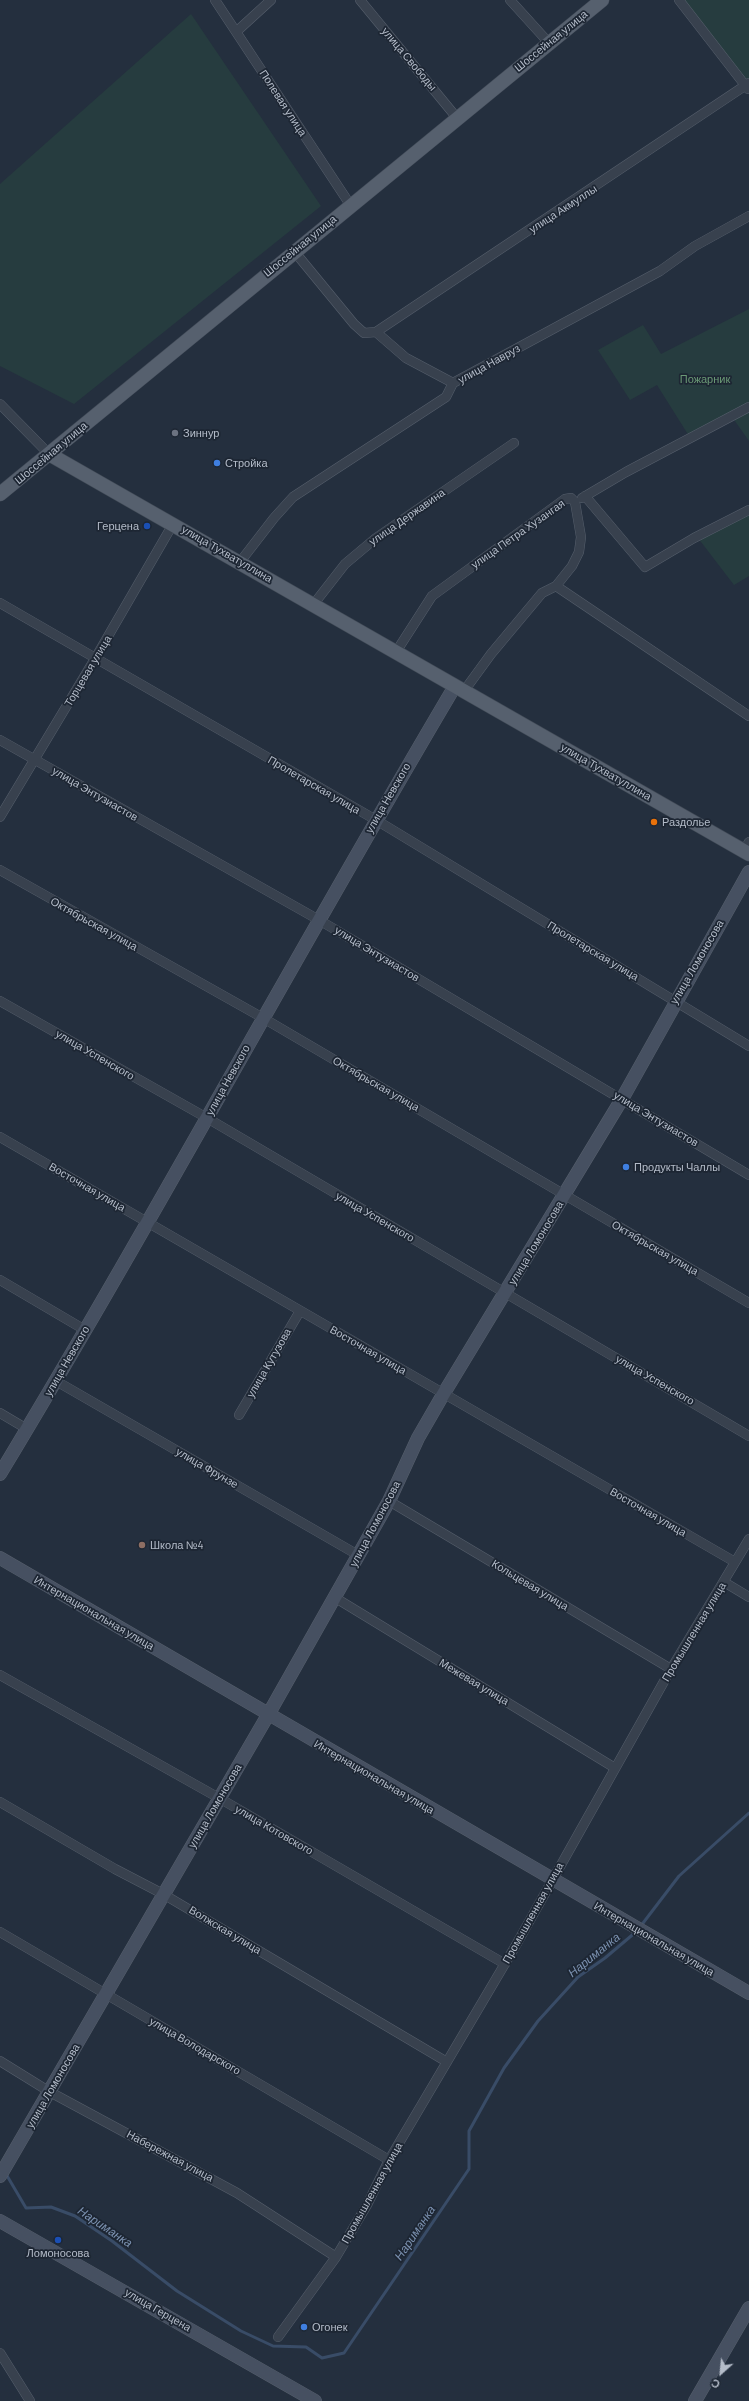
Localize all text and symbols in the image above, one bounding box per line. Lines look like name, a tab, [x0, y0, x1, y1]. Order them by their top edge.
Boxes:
street label: Шоссейная улица	[512, 8, 590, 74]
street label: улица Свободы	[379, 25, 439, 93]
street label: Полевая улица	[257, 67, 309, 139]
street label: улица Акмуллы	[527, 182, 599, 236]
street label: Шоссейная улица	[261, 213, 339, 279]
street label: улица Навруз	[456, 342, 522, 386]
park label: Пожарник	[680, 372, 730, 386]
street label: Шоссейная улица	[12, 419, 90, 487]
place label: Зиннур	[183, 426, 219, 440]
marker: Зиннур	[170, 428, 180, 438]
place label: Стройка	[225, 456, 268, 470]
marker: Стройка	[212, 458, 222, 468]
street label: улица Державина	[366, 486, 448, 548]
street label: улица Петра Хузангая	[469, 497, 567, 571]
place label: Герцена	[97, 519, 139, 533]
marker: Герцена	[142, 521, 152, 531]
street label: улица Тухватуллина	[179, 523, 275, 585]
street label: Торцевая улица	[62, 633, 114, 709]
street label: улица Тухватуллина	[558, 741, 654, 803]
street label: Пролетарская улица	[266, 753, 362, 817]
street label: улица Невского	[363, 761, 413, 835]
street label: улица Энтузиастов	[50, 764, 140, 824]
place label: Раздолье	[662, 815, 710, 829]
marker: Раздолье	[649, 817, 659, 827]
street label: Октябрьская улица	[48, 895, 140, 953]
street label: улица Ломоносова	[667, 917, 727, 1007]
street label: Пролетарская улица	[545, 918, 641, 984]
street label: улица Энтузиастов	[332, 923, 422, 985]
street label: улица Успенского	[53, 1027, 137, 1083]
street label: улица Невского	[203, 1042, 253, 1118]
street label: Октябрьская улица	[330, 1054, 422, 1114]
street label: улица Энтузиастов	[611, 1088, 701, 1150]
street label: Восточная улица	[46, 1160, 128, 1214]
place label: Продукты Чаллы	[634, 1160, 720, 1174]
marker: Продукты Чаллы	[621, 1162, 631, 1172]
street label: улица Успенского	[333, 1189, 417, 1245]
street label: улица Ломоносова	[506, 1199, 566, 1287]
street label: Октябрьская улица	[609, 1218, 701, 1278]
street label: Восточная улица	[327, 1323, 409, 1377]
street label: улица Невского	[42, 1324, 92, 1398]
street label: улица Кутузова	[244, 1326, 294, 1400]
street label: улица Успенского	[613, 1352, 697, 1408]
street label: улица Фрунзе	[174, 1445, 240, 1491]
street label: улица Ломоносова	[347, 1479, 403, 1569]
street label: Восточная улица	[607, 1485, 689, 1539]
place label: Школа №4	[150, 1538, 203, 1552]
marker: Школа №4	[137, 1540, 147, 1550]
street label: Кольцевая улица	[489, 1557, 571, 1613]
street label: Интернациональная улица	[31, 1573, 157, 1653]
street label: Промышленная улица	[659, 1580, 729, 1684]
street label: Межевая улица	[437, 1656, 511, 1708]
street label: Интернациональная улица	[311, 1737, 437, 1817]
street label: улица Ломоносова	[185, 1761, 245, 1851]
street label: улица Котовского	[233, 1802, 315, 1858]
street label: Промышленная улица	[500, 1860, 566, 1966]
street label: Интернациональная улица	[591, 1899, 717, 1979]
street label: Волжская улица	[186, 1903, 264, 1957]
water label: Нариманка	[565, 1930, 623, 1980]
street label: улица Володарского	[147, 2014, 243, 2078]
street label: улица Ломоносова	[23, 2041, 83, 2131]
street label: Набережная улица	[124, 2128, 216, 2184]
street label: Промышленная улица	[339, 2140, 405, 2246]
water label: Нариманка	[392, 2203, 438, 2263]
water label: Нариманка	[75, 2204, 135, 2250]
marker: Ломоносова	[53, 2235, 63, 2245]
place label: Ломоносова	[27, 2246, 89, 2260]
street label: улица Герцена	[122, 2286, 194, 2334]
place label: Огонек	[312, 2320, 347, 2334]
marker: Огонек	[299, 2322, 309, 2332]
north arrow	[701, 2353, 741, 2393]
text: С	[709, 2377, 722, 2392]

